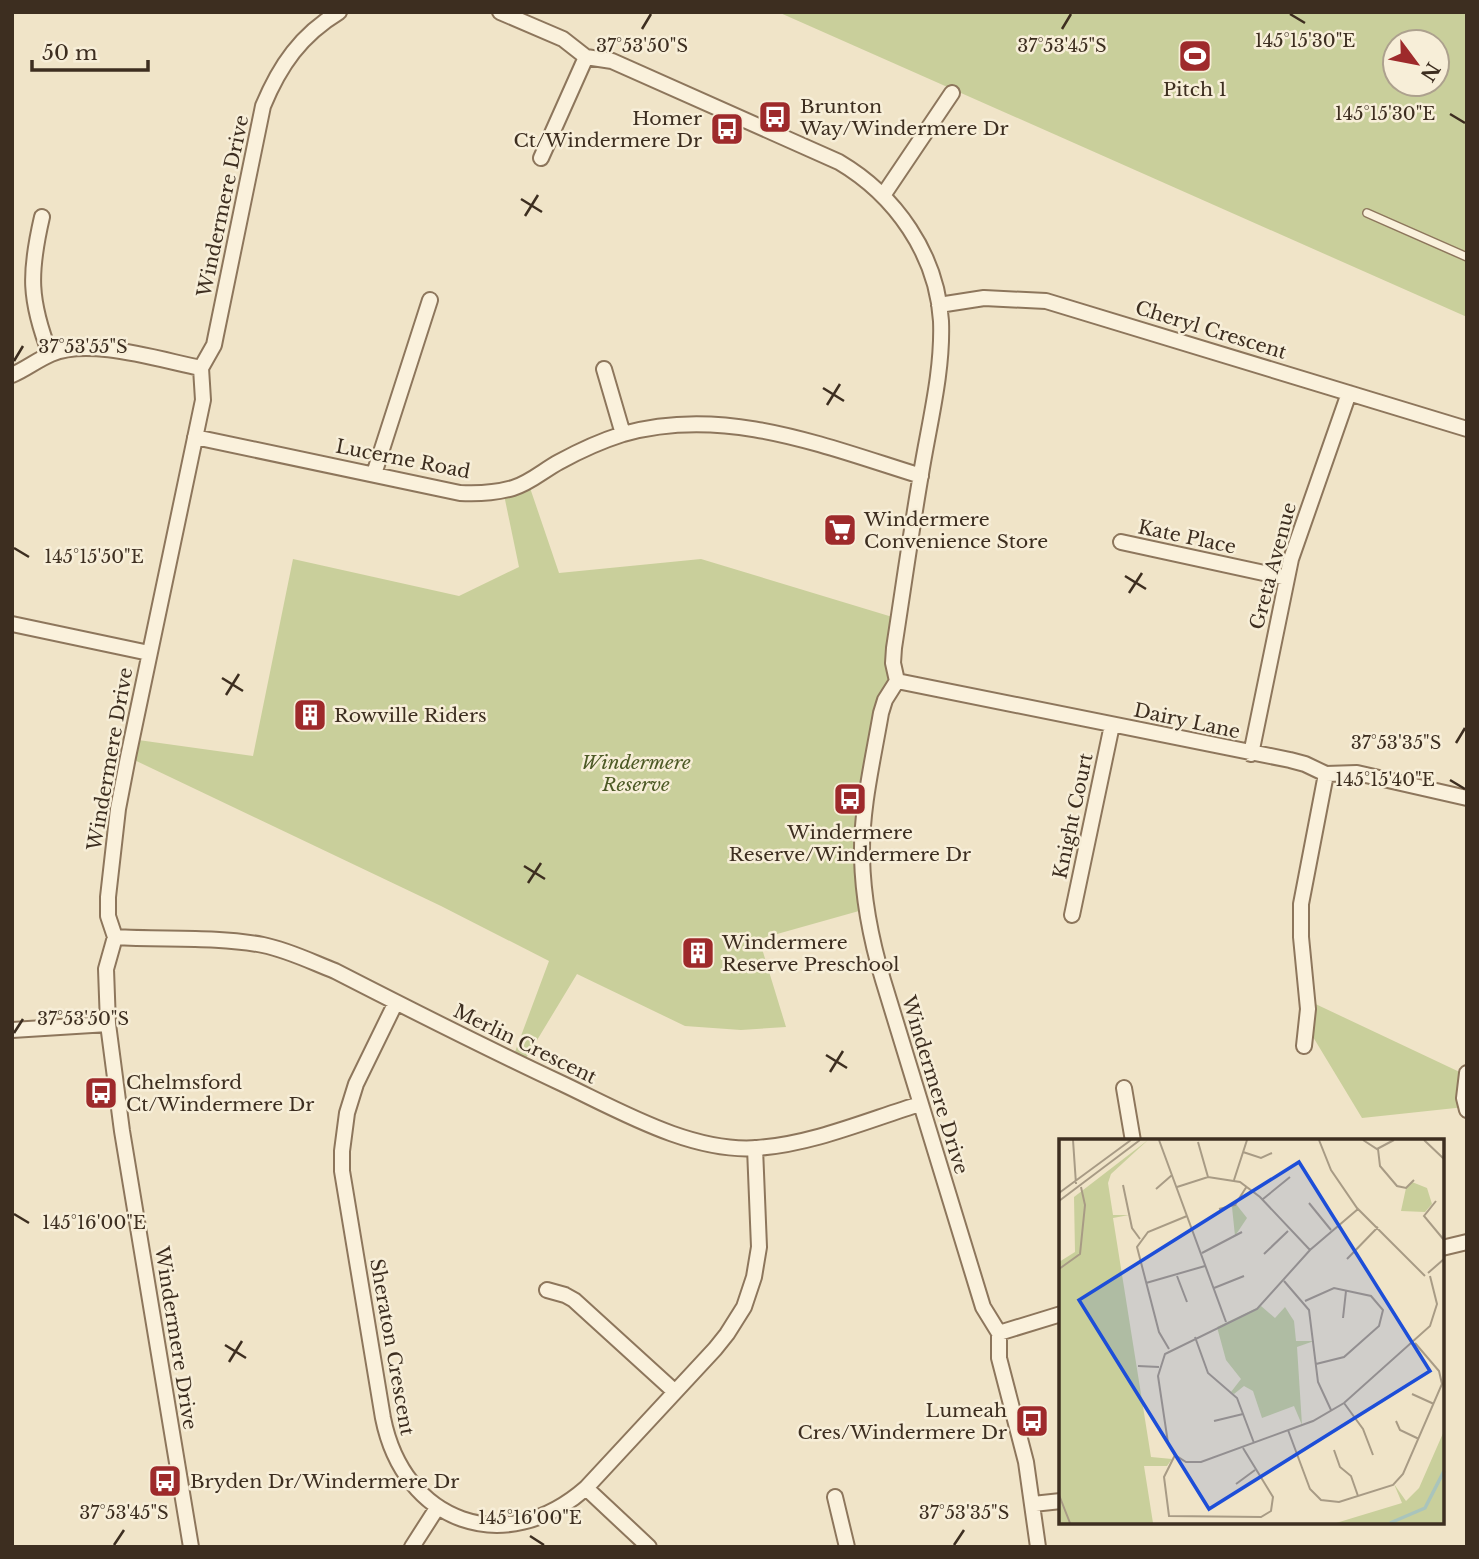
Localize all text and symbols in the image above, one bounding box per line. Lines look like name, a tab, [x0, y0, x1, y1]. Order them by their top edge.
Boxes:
scale bar	[32, 28, 147, 72]
north arrow	[1381, 28, 1451, 98]
text: 145°15'30"E	[1255, 30, 1355, 52]
text: 37°53'50"S	[596, 35, 688, 57]
text: 37°53'45"S	[1017, 35, 1107, 57]
sports icon: Pitch 1	[1176, 37, 1214, 75]
text: 50 m	[42, 40, 98, 66]
text: N	[1415, 58, 1444, 86]
place label: Pitch 1	[1163, 78, 1227, 101]
place label: Brunton Way/Windermere Dr	[799, 95, 1009, 140]
bus stop icon: Brunton Way/Windermere Dr	[756, 98, 794, 136]
text: 145°15'30"E	[1335, 103, 1435, 125]
place label: Homer Ct/Windermere Dr	[514, 107, 702, 152]
bus stop icon: Homer Ct/Windermere Dr	[708, 110, 746, 148]
street label: Windermere Drive	[192, 113, 254, 300]
street label: Cheryl Crescent	[1133, 296, 1290, 364]
text: 37°53'55"S	[38, 336, 128, 358]
street label: Lucerne Road	[334, 435, 472, 483]
street label: Greta Avenue	[1245, 500, 1301, 632]
place label: Windermere Convenience Store	[863, 508, 1048, 553]
supermarket icon: Windermere Convenience Store	[821, 511, 859, 549]
street label: Kate Place	[1136, 515, 1238, 559]
text: 145°15'50"E	[44, 546, 144, 568]
street label: Windermere Drive	[82, 666, 137, 853]
building icon: Rowville Riders	[291, 696, 329, 734]
street label: Dairy Lane	[1132, 699, 1242, 743]
place label: Rowville Riders	[334, 704, 487, 727]
text: 37°53'35"S	[1351, 732, 1441, 754]
street label: Knight Court	[1048, 750, 1098, 881]
park label: Windermere Reserve	[581, 751, 691, 796]
text: 145°15'40"E	[1335, 769, 1435, 791]
bus stop icon: Windermere Reserve/Windermere Dr	[831, 780, 869, 818]
place label: Windermere Reserve/Windermere Dr	[729, 821, 971, 866]
place label: Windermere Reserve Preschool	[721, 931, 900, 976]
building icon: Windermere Reserve Preschool	[679, 934, 717, 972]
street label: Windermere Drive	[897, 992, 973, 1177]
street label: Merlin Crescent	[450, 999, 601, 1089]
text: 37°53'50"S	[37, 1008, 129, 1030]
place label: Chelmsford Ct/Windermere Dr	[126, 1071, 314, 1116]
bus stop icon: Chelmsford Ct/Windermere Dr	[82, 1074, 120, 1112]
inset map	[1059, 1139, 1444, 1524]
text: 145°16'00"E	[42, 1212, 146, 1234]
street label: Windermere Drive	[150, 1244, 202, 1431]
street label: Sheraton Crescent	[365, 1257, 419, 1438]
place label: Lumeah Cres/Windermere Dr	[797, 1399, 1007, 1444]
bus stop icon: Lumeah Cres/Windermere Dr	[1013, 1402, 1051, 1440]
bus stop icon: Bryden Dr/Windermere Dr	[146, 1462, 184, 1500]
place label: Bryden Dr/Windermere Dr	[190, 1470, 459, 1493]
text: 37°53'45"S	[79, 1502, 169, 1524]
text: 37°53'35"S	[919, 1502, 1009, 1524]
text: 145°16'00"E	[478, 1507, 582, 1529]

